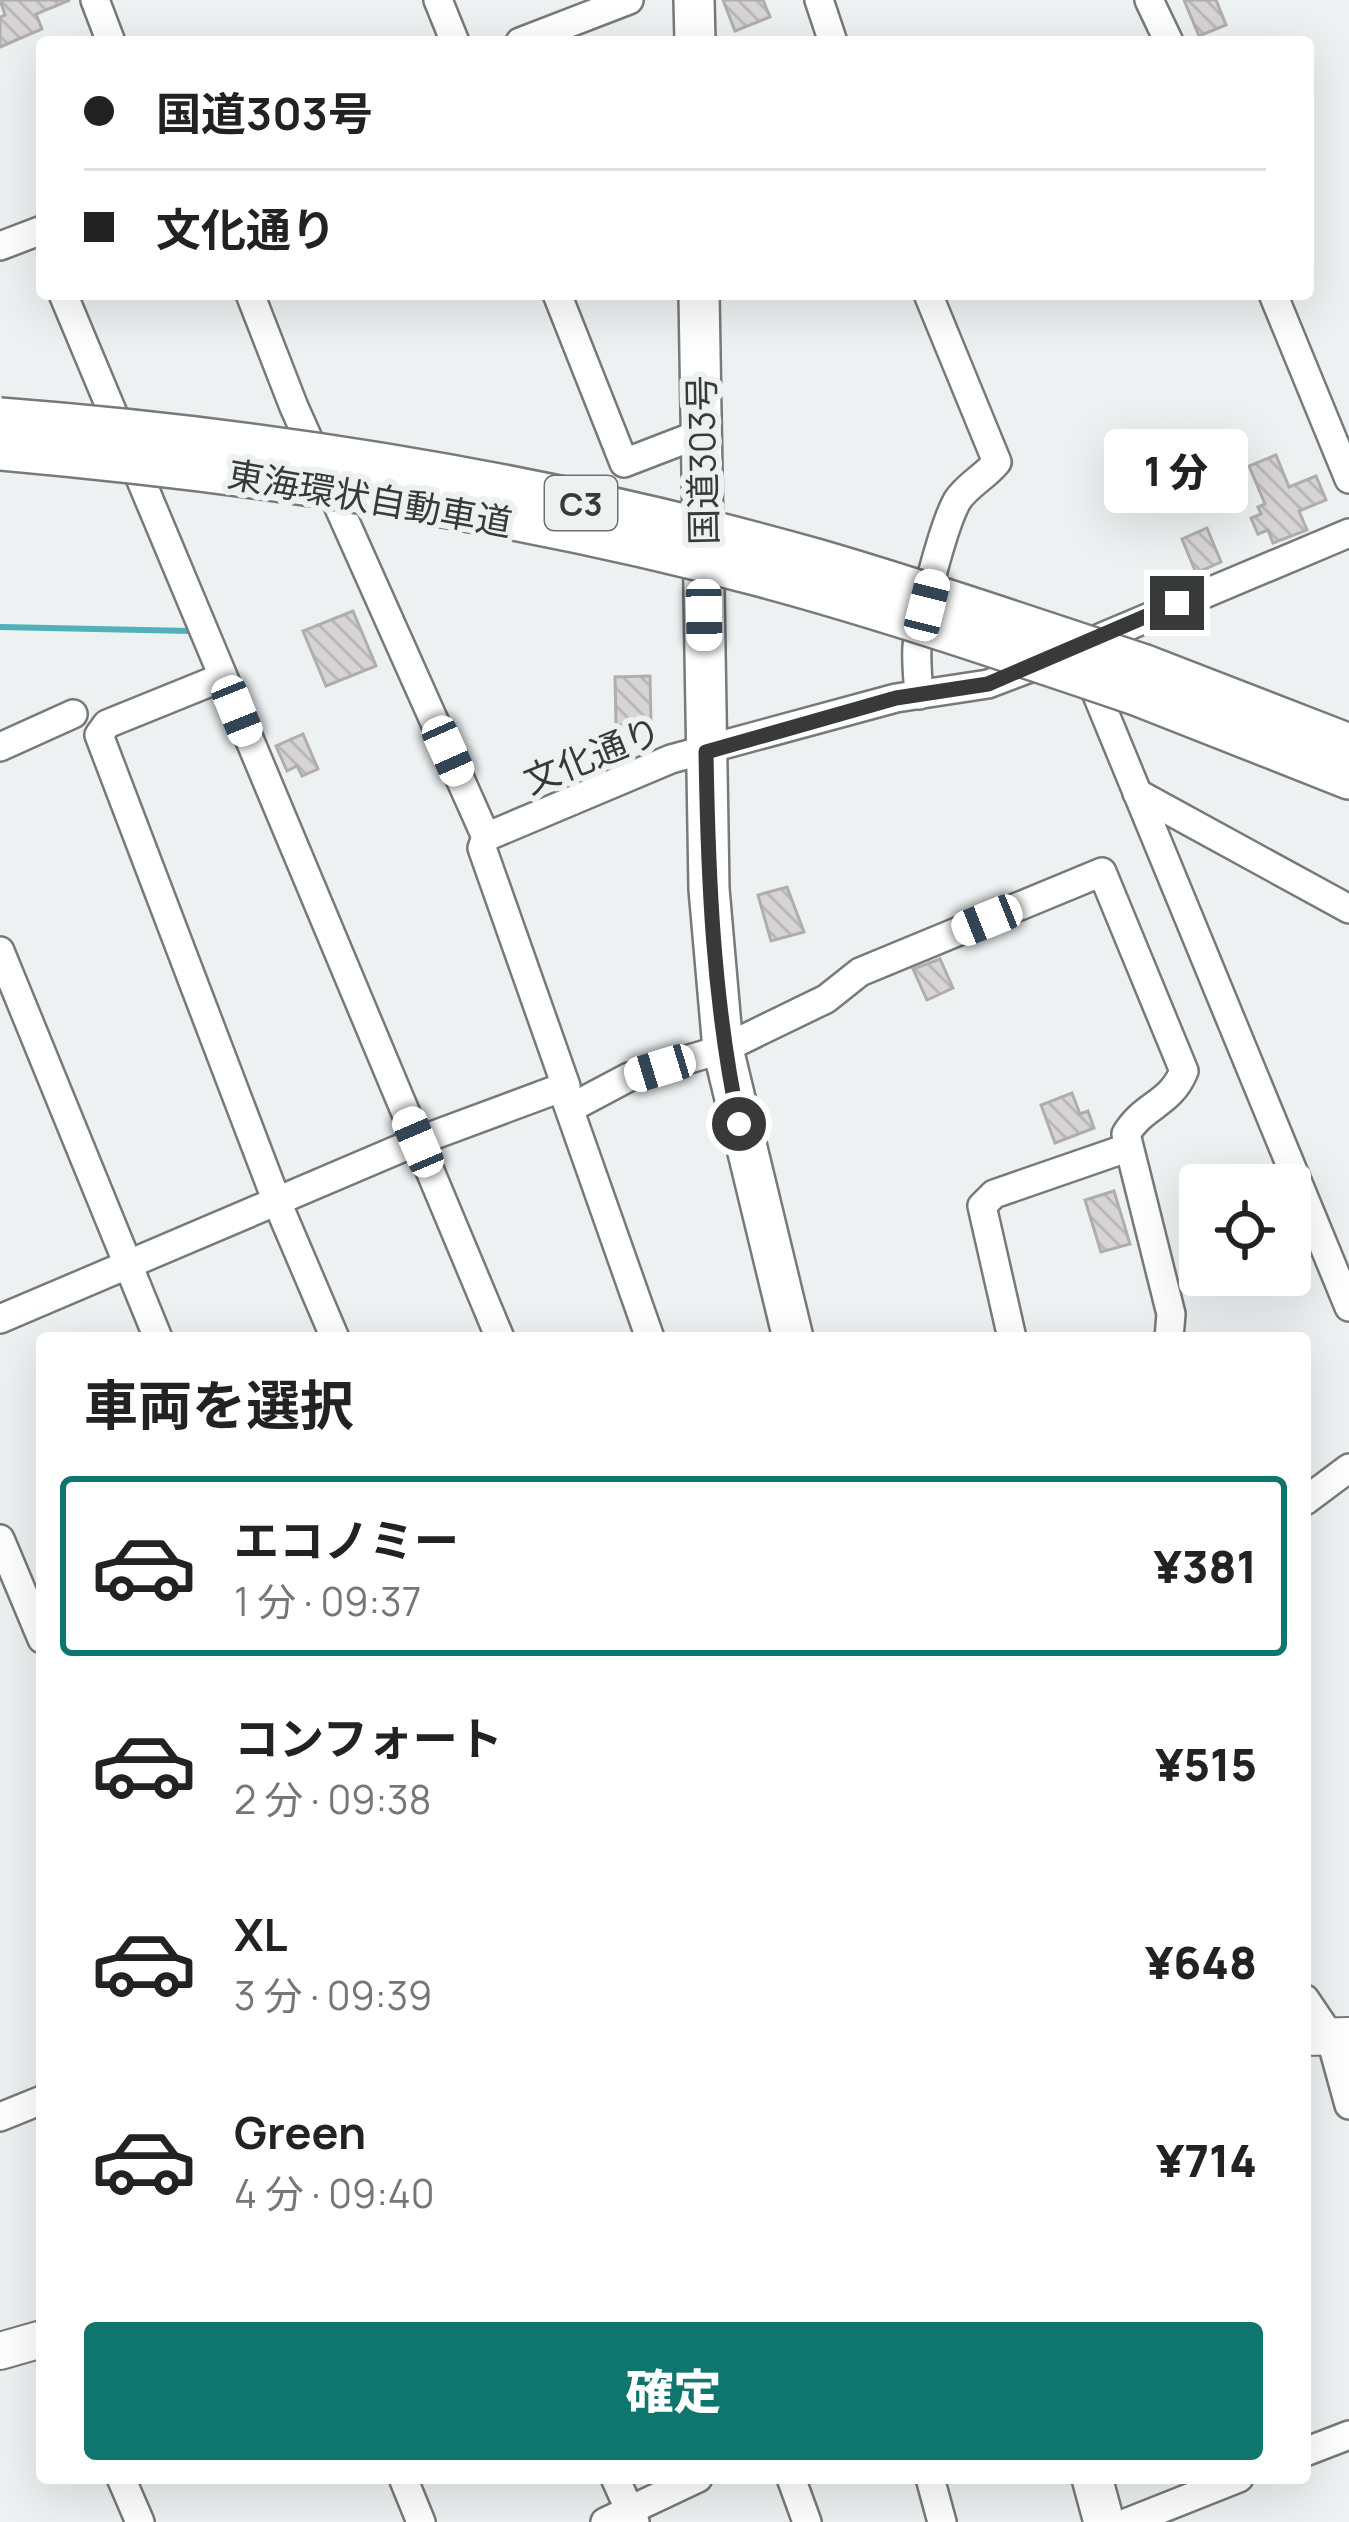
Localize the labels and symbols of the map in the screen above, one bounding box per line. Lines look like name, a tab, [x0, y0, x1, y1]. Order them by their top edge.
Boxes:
street label: 国道303号	[676, 375, 728, 545]
callout: 1 分	[1105, 429, 1249, 513]
street label: 東海環状自動車道	[224, 449, 516, 547]
road number: C3	[545, 476, 617, 530]
car	[901, 566, 953, 644]
route end	[1150, 576, 1204, 630]
car	[685, 579, 723, 651]
car	[207, 671, 267, 751]
street label: 文化通り	[516, 705, 668, 805]
car	[417, 711, 479, 791]
car	[947, 890, 1027, 950]
car	[620, 1040, 700, 1096]
route start	[712, 1097, 766, 1151]
car	[387, 1102, 449, 1182]

